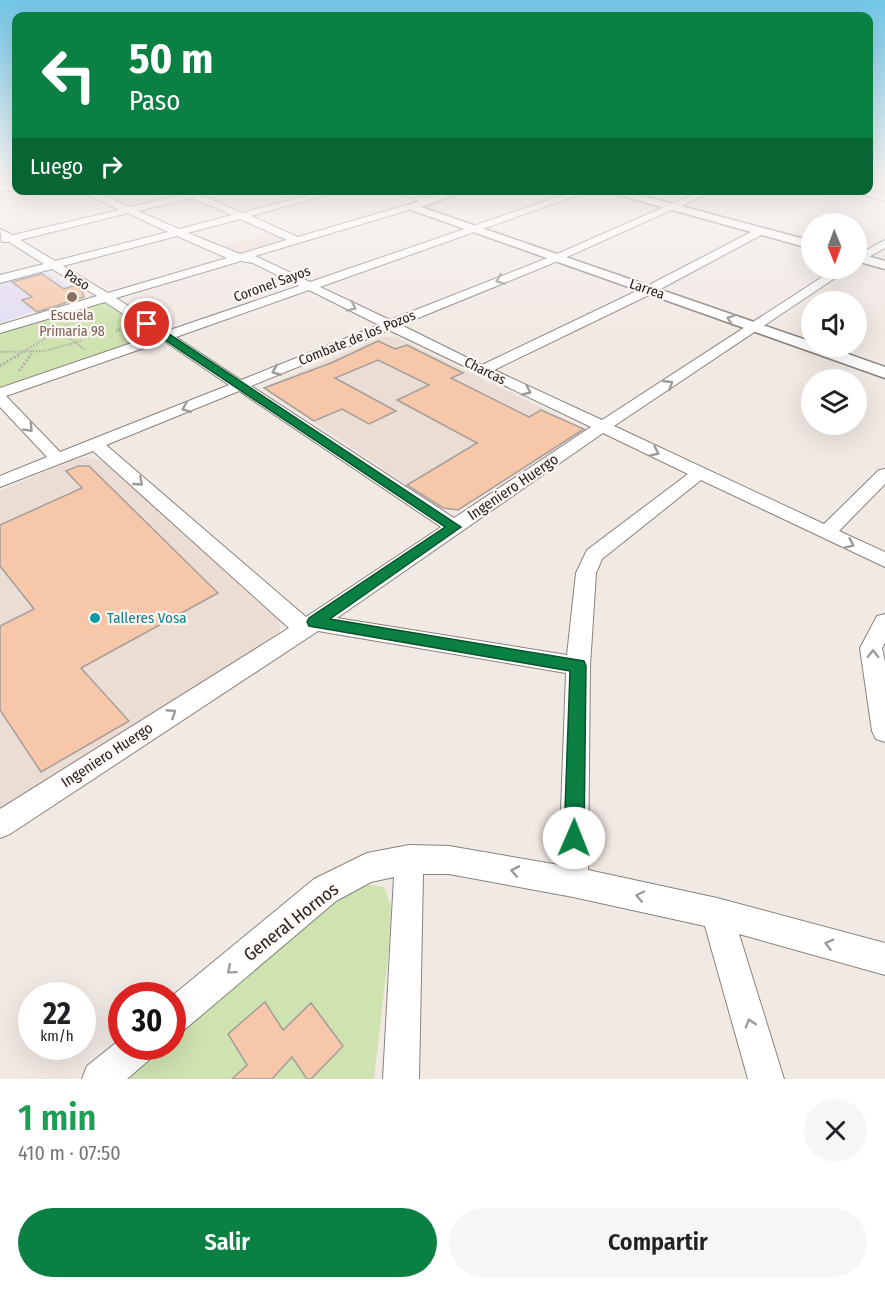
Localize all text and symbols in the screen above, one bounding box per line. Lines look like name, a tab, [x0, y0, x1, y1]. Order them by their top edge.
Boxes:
text: 50 m	[129, 34, 213, 84]
icon: left	[30, 36, 108, 114]
text: Paso	[129, 85, 181, 117]
icon: right	[95, 150, 128, 183]
text: Luego	[30, 153, 83, 180]
north arrow	[801, 213, 867, 279]
map controls	[801, 213, 867, 435]
street label: Coronel Sayos	[231, 262, 313, 306]
street label: Paso	[61, 266, 93, 294]
one-way arrow	[495, 273, 506, 285]
street label: Larrea	[627, 275, 667, 303]
marker: Escuela Primaria 98	[65, 290, 79, 304]
button: sound	[801, 291, 867, 357]
pin	[121, 298, 172, 349]
one-way arrow	[345, 299, 356, 311]
place label: Escuela Primaria 98	[39, 307, 105, 340]
icon: arrive	[130, 307, 163, 340]
street label: Combate de los Pozos	[296, 307, 418, 369]
one-way arrow	[726, 313, 737, 326]
street label: Charcas	[461, 354, 509, 388]
one-way arrow	[272, 364, 283, 376]
button: layers	[801, 369, 867, 435]
one-way arrow	[662, 380, 673, 391]
one-way arrow	[521, 384, 532, 396]
one-way arrow	[181, 401, 192, 413]
one-way arrow	[21, 420, 32, 431]
one-way arrow	[648, 444, 659, 456]
street label: Ingeniero Huergo	[464, 450, 562, 524]
one-way arrow	[132, 475, 143, 486]
one-way arrow	[844, 536, 855, 548]
place label: Talleres Vosa	[107, 609, 187, 627]
marker: Talleres Vosa	[88, 611, 102, 625]
one-way arrow	[867, 650, 879, 659]
one-way arrow	[166, 709, 177, 720]
street label: Ingeniero Huergo	[58, 719, 156, 791]
position arrow	[542, 806, 606, 870]
one-way arrow	[510, 866, 520, 878]
street label: General Hornos	[239, 878, 343, 966]
one-way arrow	[635, 891, 645, 904]
one-way arrow	[824, 939, 834, 951]
one-way arrow	[227, 962, 238, 973]
speed limit sign: 30	[108, 982, 186, 1060]
text: 22	[43, 996, 71, 1032]
one-way arrow	[745, 1018, 757, 1029]
text: km/h	[40, 1027, 74, 1045]
text: 1 min	[18, 1096, 96, 1140]
button: close	[804, 1099, 867, 1162]
text: 410 m · 07:50	[18, 1141, 121, 1165]
button: Salir	[18, 1208, 437, 1277]
button: Compartir	[449, 1208, 867, 1277]

